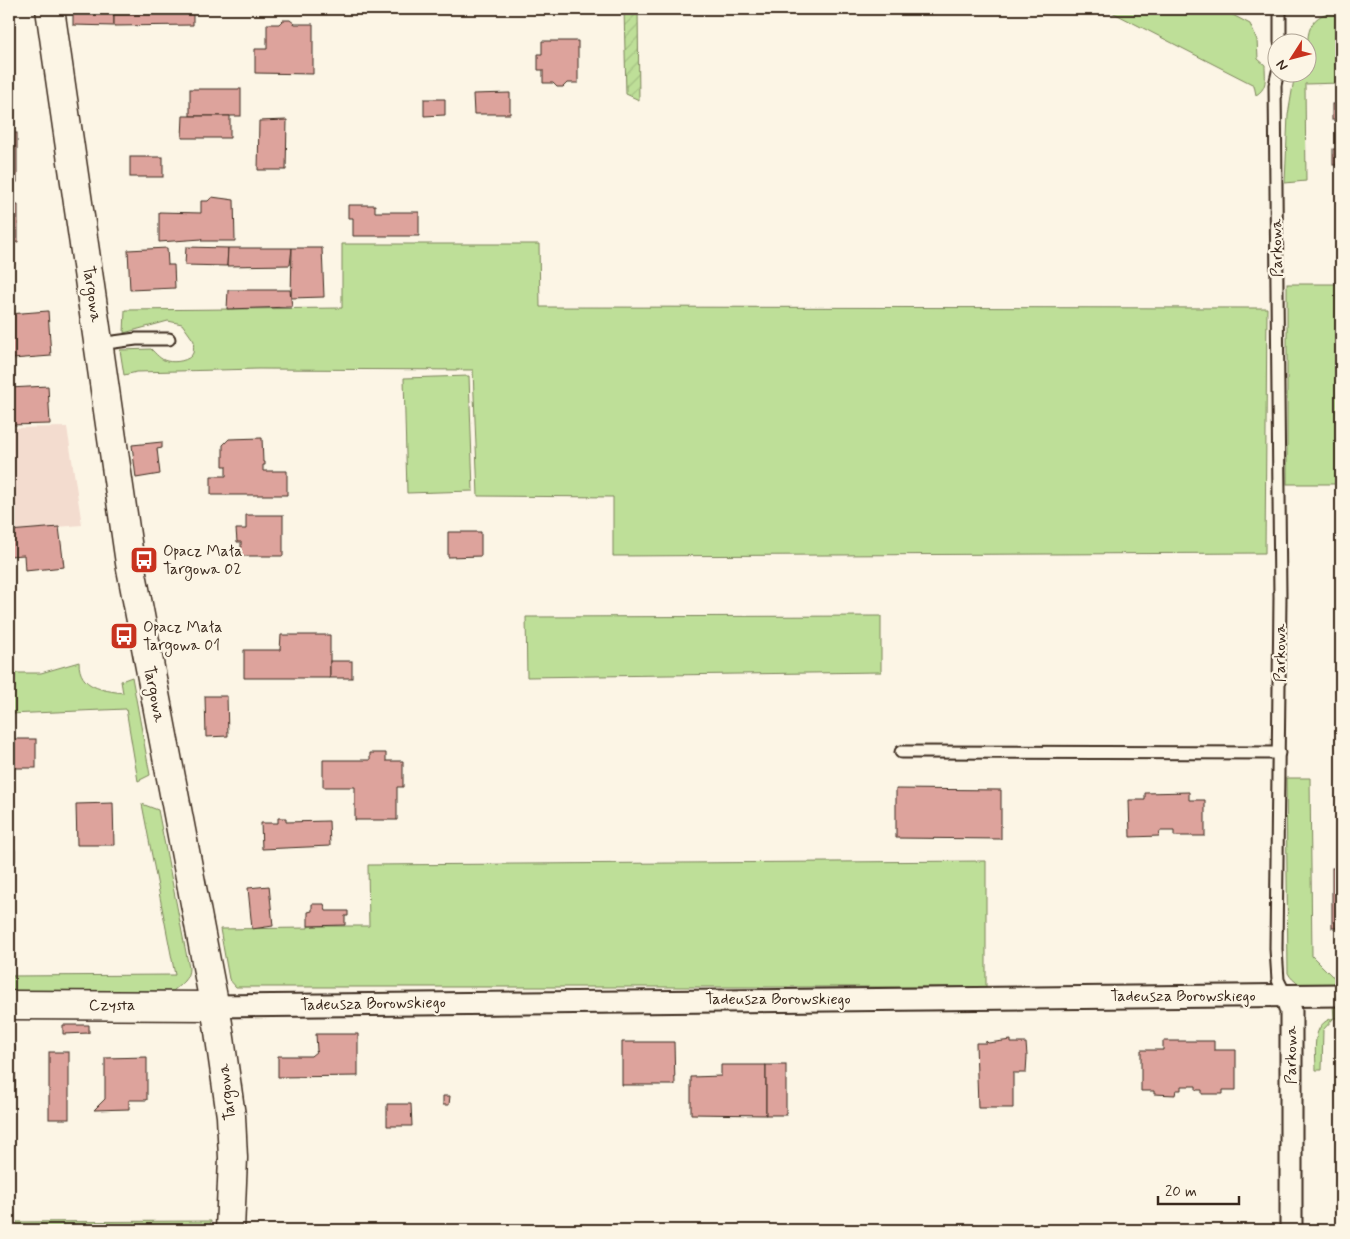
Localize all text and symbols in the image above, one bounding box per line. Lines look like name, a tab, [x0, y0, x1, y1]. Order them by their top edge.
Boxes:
north arrow	[1268, 32, 1318, 82]
text: N	[1272, 56, 1292, 74]
street label: Parkowa	[1266, 218, 1288, 277]
street label: Targowa	[77, 264, 106, 324]
place label: Opacz Mała Targowa 02	[163, 541, 242, 581]
bus stop icon: Opacz Mała Targowa 02	[129, 545, 159, 575]
place label: Opacz Mała Targowa 01	[143, 617, 222, 657]
bus stop icon: Opacz Mała Targowa 01	[109, 621, 139, 651]
street label: Parkowa	[1270, 623, 1291, 682]
street label: Targowa	[137, 664, 170, 725]
street label: Tadeusza Borowskiego	[1110, 986, 1256, 1007]
street label: Tadeusza Borowskiego	[705, 989, 851, 1010]
street label: Tadeusza Borowskiego	[300, 992, 446, 1016]
street label: Czysta	[89, 995, 135, 1016]
street label: Parkowa	[1281, 1025, 1302, 1084]
street label: Targowa	[213, 1062, 242, 1122]
scale bar	[1158, 1174, 1239, 1206]
text: 20 m	[1165, 1182, 1197, 1202]

